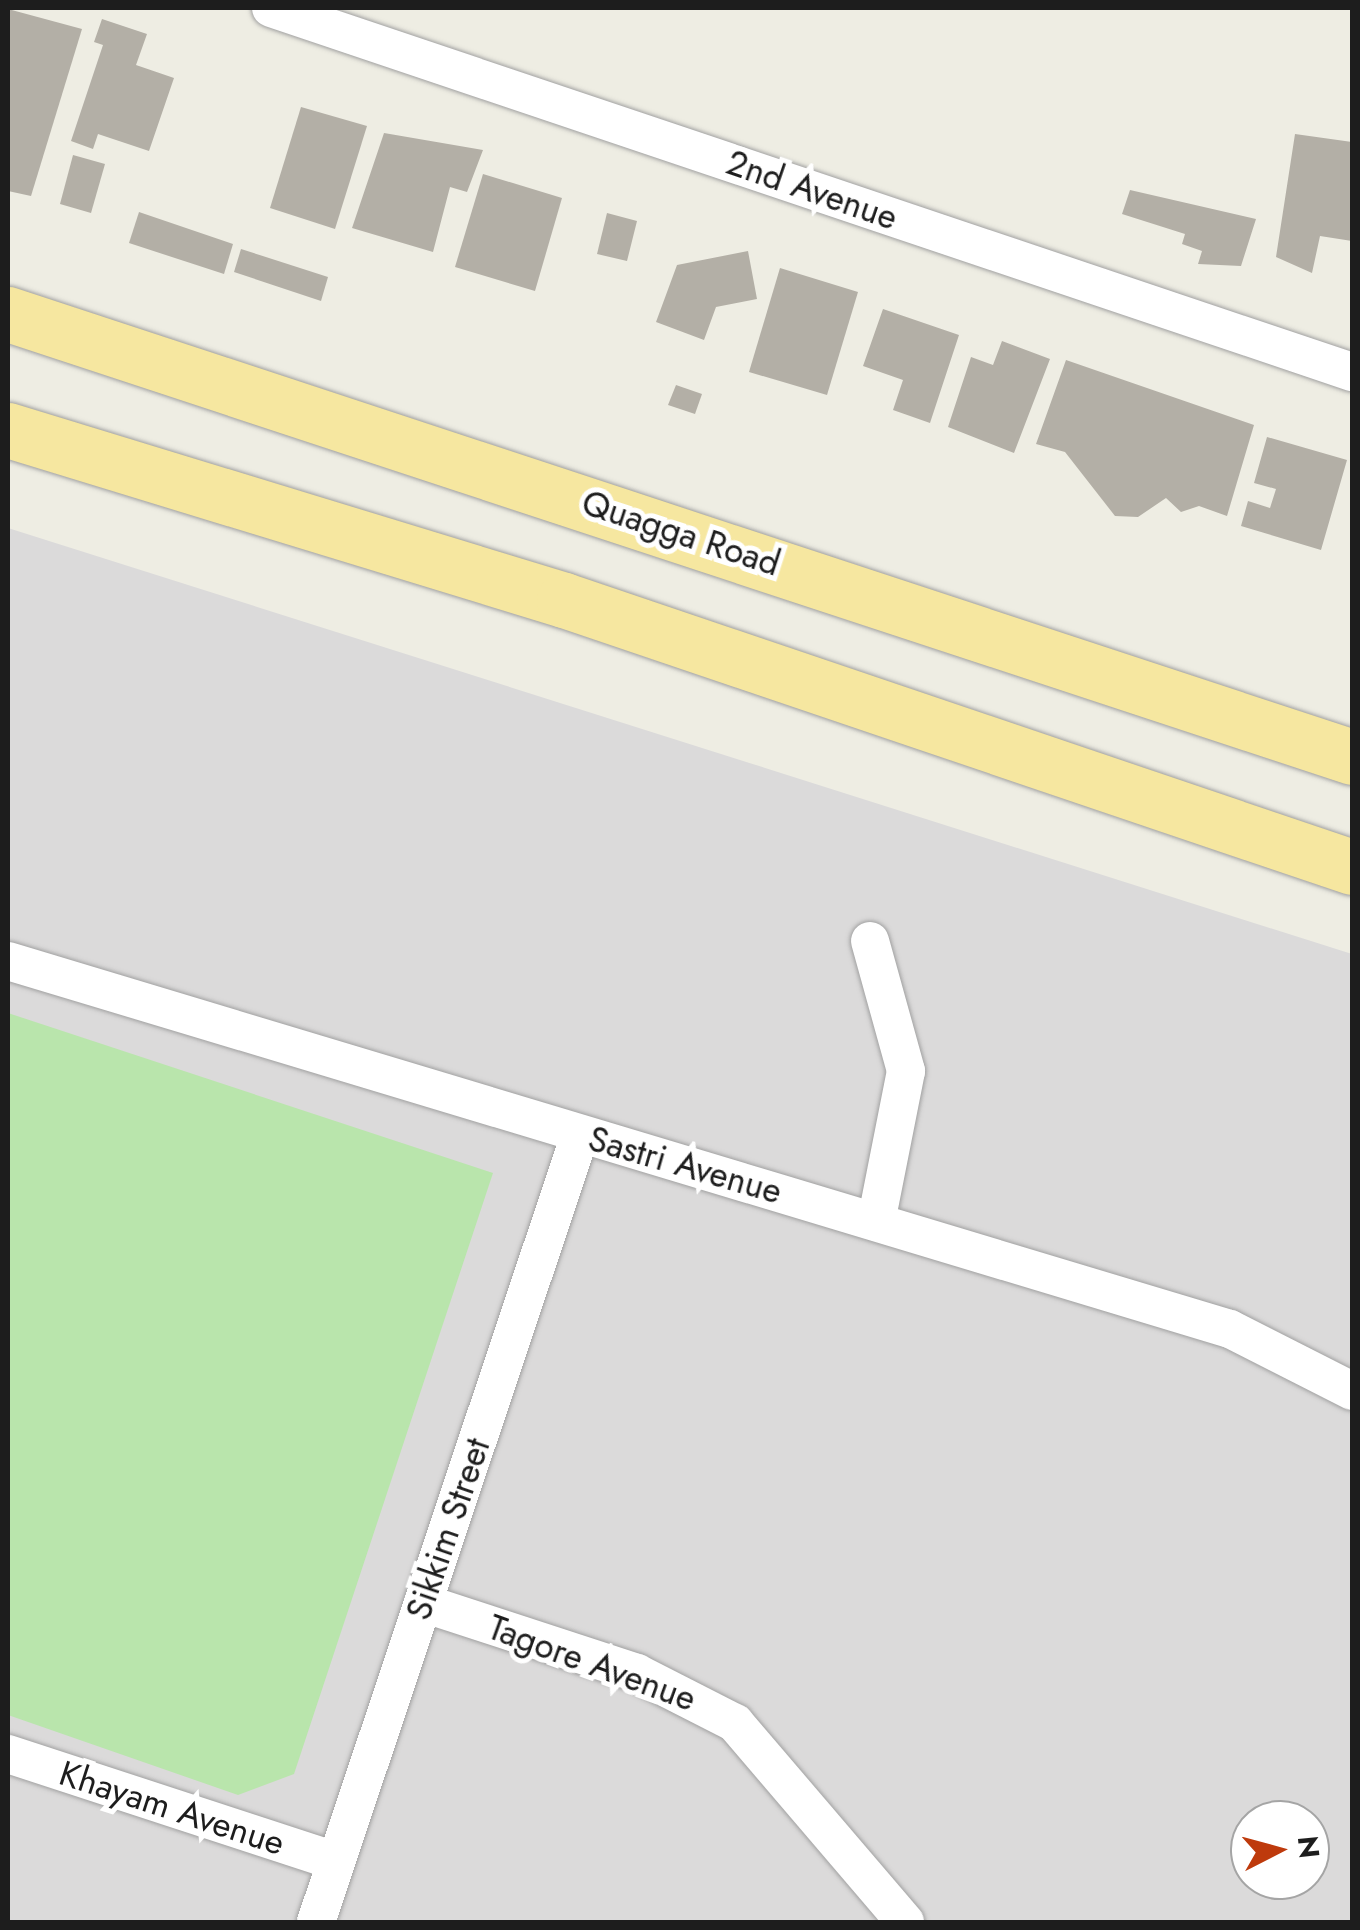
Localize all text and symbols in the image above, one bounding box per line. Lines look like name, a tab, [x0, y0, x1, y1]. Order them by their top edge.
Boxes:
street label: 2nd Avenue	[721, 141, 903, 239]
street label: Quagga Road	[577, 481, 785, 585]
street label: Sastri Avenue	[583, 1117, 787, 1213]
street label: Sikkim Street	[397, 1433, 499, 1625]
street label: Tagore Avenue	[483, 1606, 701, 1720]
street label: Khayam Avenue	[54, 1752, 290, 1864]
north arrow	[1230, 1800, 1330, 1900]
text: N	[1287, 1834, 1330, 1860]

